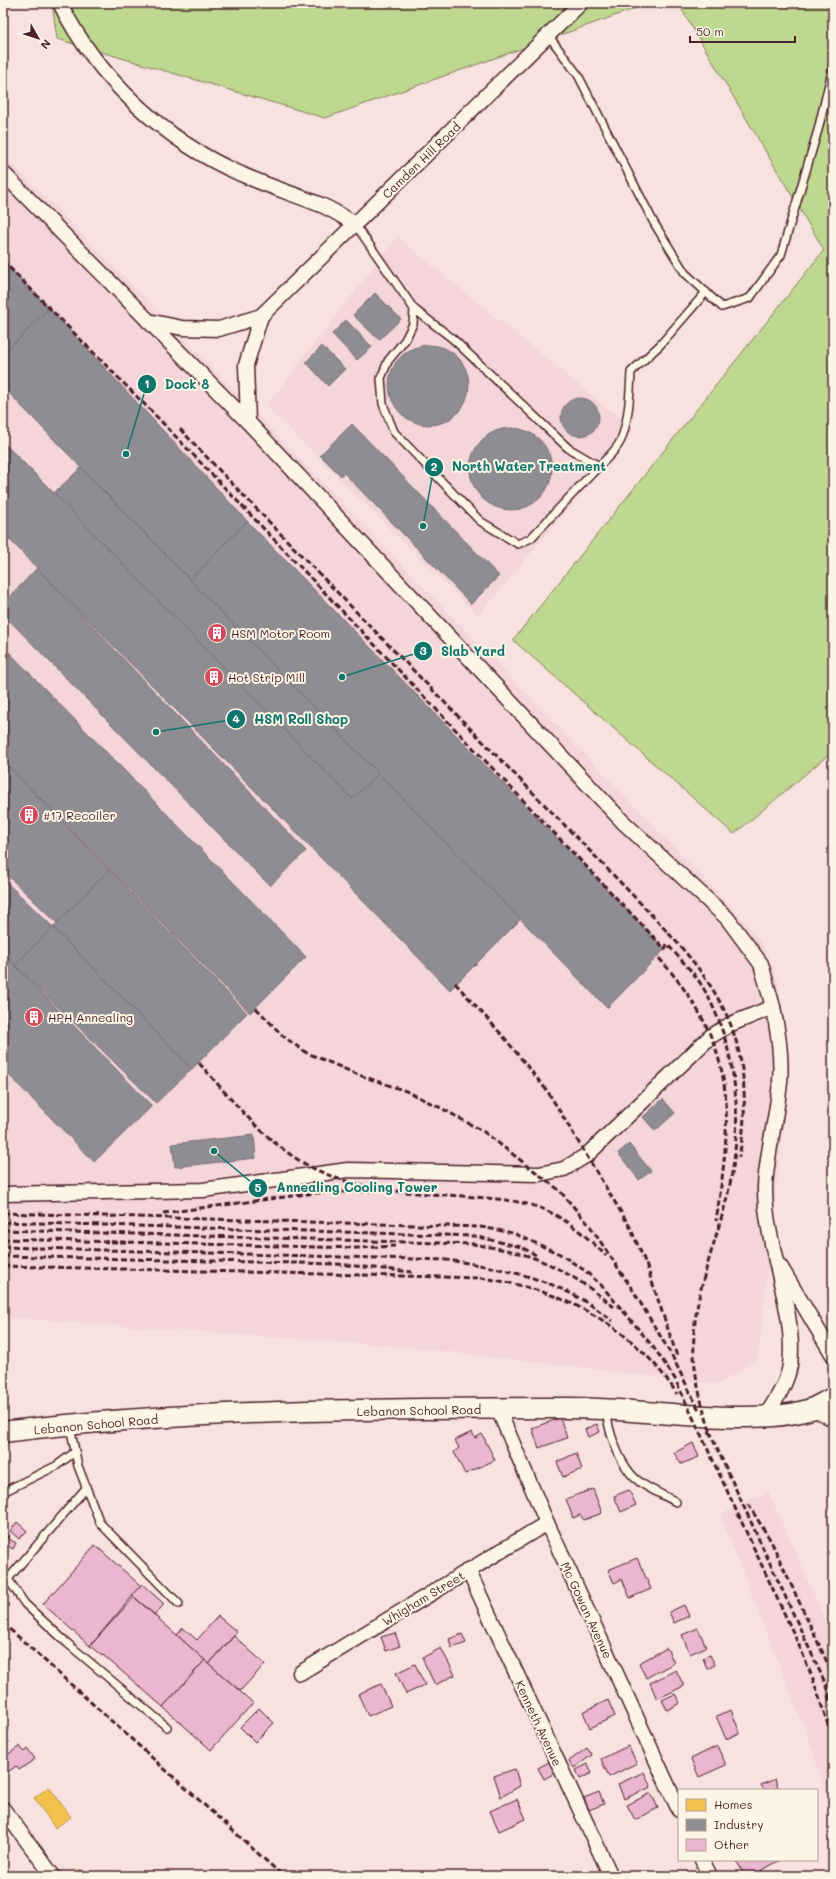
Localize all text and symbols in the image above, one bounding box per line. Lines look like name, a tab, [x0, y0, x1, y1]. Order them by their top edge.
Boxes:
north arrow	[18, 18, 58, 58]
scale bar	[690, 18, 795, 44]
text: 50 m	[696, 23, 724, 39]
text: N	[38, 37, 55, 53]
street label: Camden Hill Road	[378, 118, 464, 202]
callout: Dock 8	[137, 372, 218, 397]
text: 1	[144, 375, 150, 391]
text: Dock 8	[165, 375, 209, 392]
callout: North Water Treatment	[424, 454, 614, 479]
text: North Water Treatment	[452, 457, 606, 474]
text: 2	[431, 458, 438, 474]
building icon: HSM Motor Room	[206, 622, 228, 644]
place label: HSM Motor Room	[231, 625, 330, 641]
callout: Slab Yard	[413, 639, 513, 664]
text: 3	[419, 642, 427, 658]
text: Slab Yard	[441, 642, 505, 659]
building icon: Hot Strip Mill	[203, 666, 225, 688]
place label: Hot Strip Mill	[228, 669, 305, 685]
callout: HSM Roll Shop	[226, 707, 356, 732]
text: 4	[232, 710, 240, 726]
text: HSM Roll Shop	[254, 710, 348, 727]
building icon: #17 Recoiler	[18, 804, 40, 826]
place label: #17 Recoiler	[43, 807, 116, 823]
building icon: HPH Annealing	[23, 1006, 45, 1028]
place label: HPH Annealing	[48, 1009, 133, 1025]
callout: Annealing Cooling Tower	[248, 1175, 445, 1200]
text: Annealing Cooling Tower	[277, 1178, 438, 1195]
text: 5	[254, 1179, 262, 1195]
street label: Lebanon School Road	[357, 1401, 482, 1419]
street label: Lebanon School Road	[33, 1411, 159, 1437]
street label: Mc Gowan Avenue	[558, 1559, 616, 1661]
street label: Whigham Street	[379, 1567, 467, 1629]
street label: Kenneth Avenue	[512, 1678, 566, 1768]
legend	[678, 1789, 818, 1861]
text: Homes	[714, 1796, 753, 1812]
text: Industry	[714, 1816, 763, 1832]
text: Other	[714, 1836, 749, 1852]

